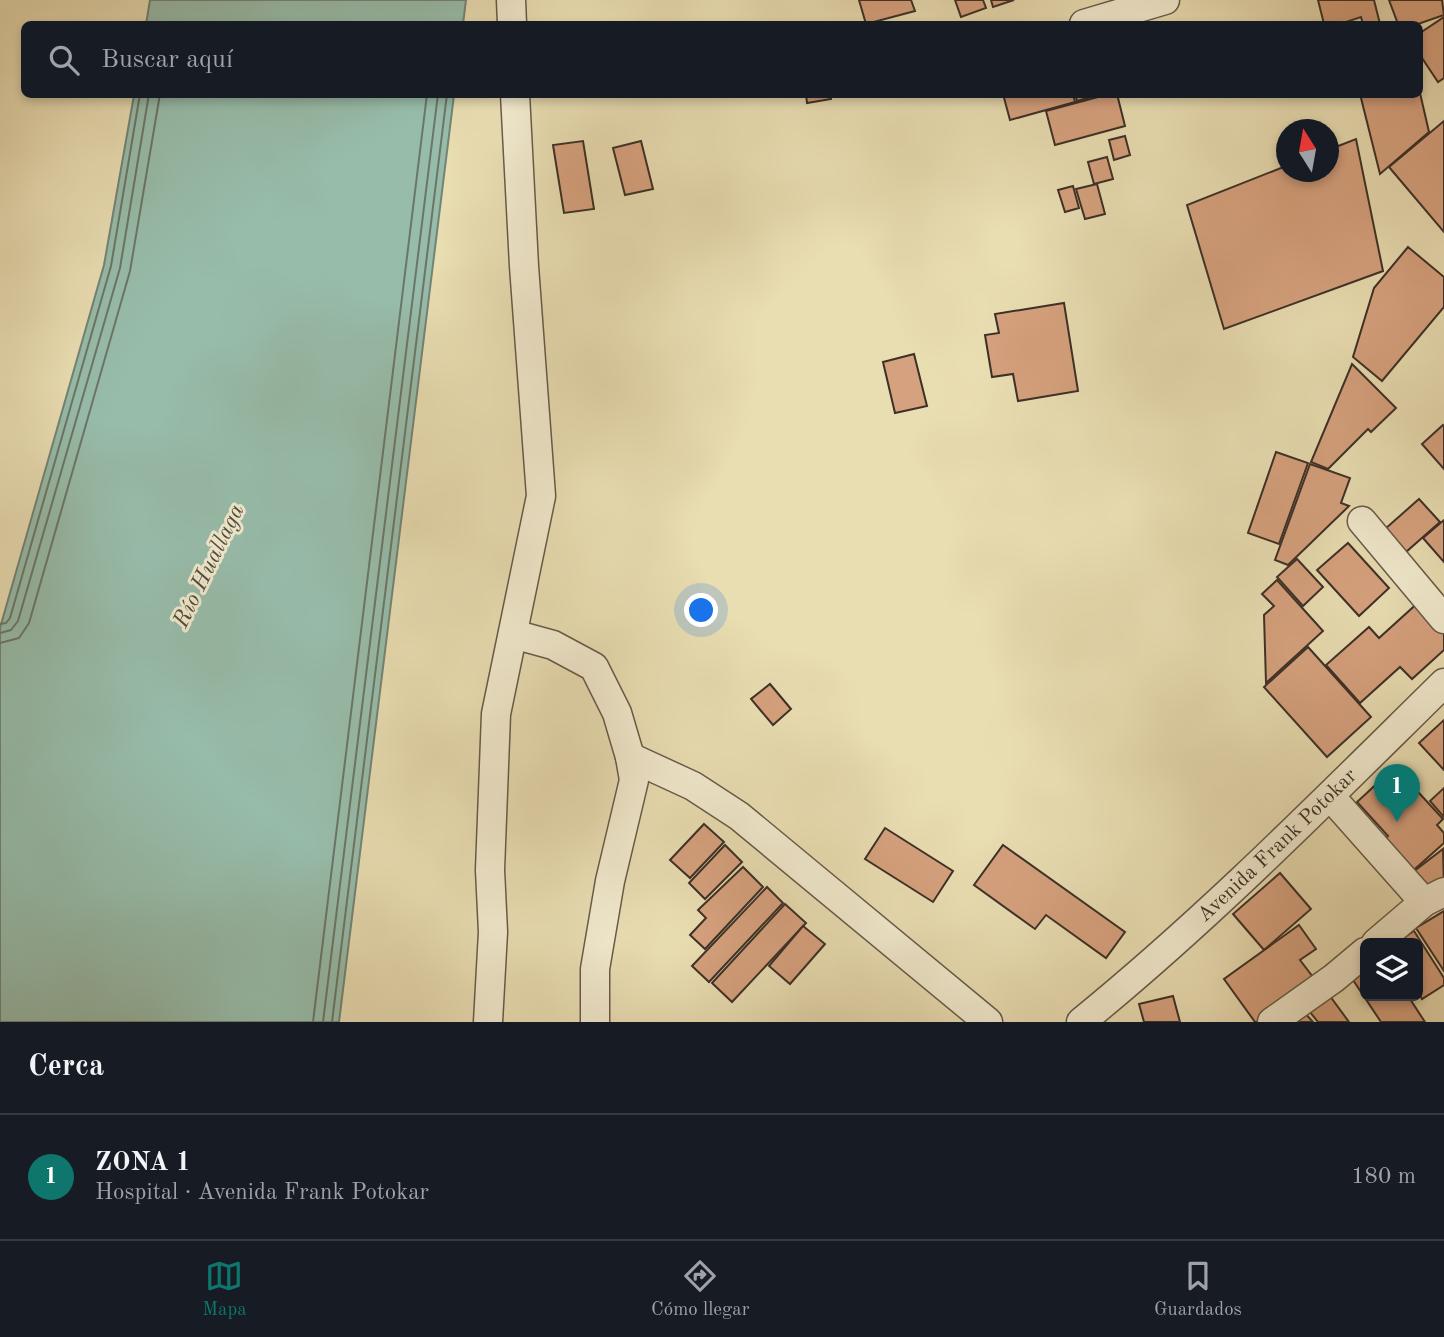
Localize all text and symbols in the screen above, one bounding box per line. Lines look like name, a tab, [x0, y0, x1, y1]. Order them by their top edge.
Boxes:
search box	[21, 21, 1423, 98]
icon: search	[45, 41, 83, 79]
text: Buscar aquí	[101, 47, 233, 73]
north arrow	[1276, 119, 1339, 182]
water label: Río Huallaga	[169, 501, 250, 633]
your location	[684, 593, 718, 627]
pin: 1	[1374, 764, 1420, 822]
street label: Avenida Frank Potokar	[1194, 765, 1361, 926]
map controls	[1360, 938, 1423, 1001]
button: layers	[1360, 938, 1423, 1001]
text: Cerca	[28, 1052, 104, 1082]
text: ZONA 1	[95, 1150, 191, 1176]
text: 1	[44, 1165, 58, 1188]
text: 180 m	[1351, 1165, 1416, 1188]
text: Hospital · Avenida Frank Potokar	[95, 1181, 429, 1204]
tab: Mapa	[202, 1257, 247, 1322]
tab: Cómo llegar	[651, 1257, 750, 1322]
tab: Guardados	[1154, 1257, 1242, 1322]

